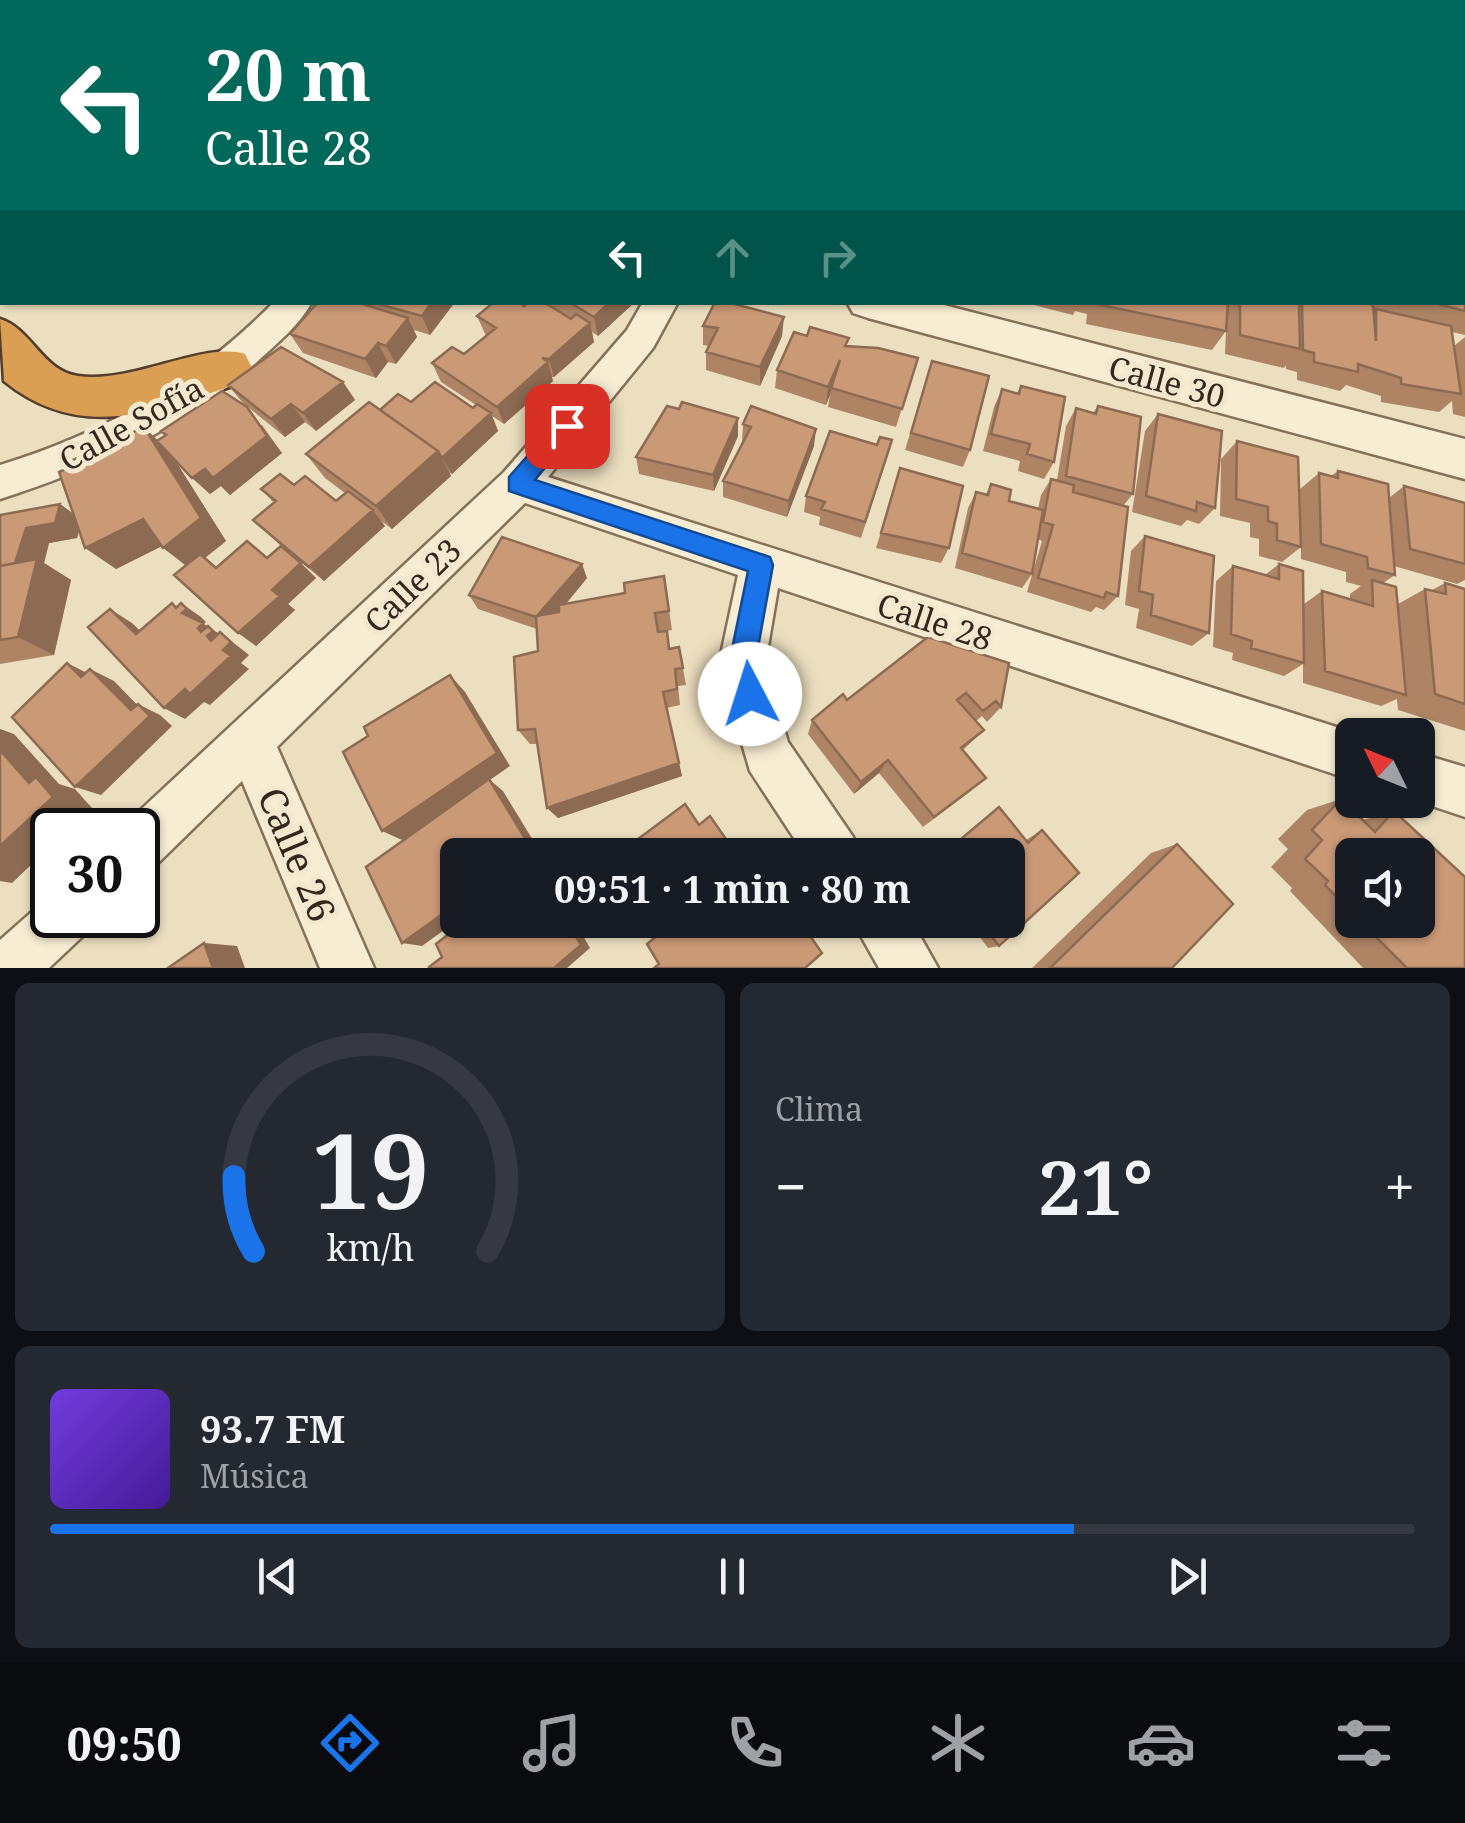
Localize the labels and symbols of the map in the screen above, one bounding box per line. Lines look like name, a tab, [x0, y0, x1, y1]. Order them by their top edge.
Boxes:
street label: Calle 30	[1104, 345, 1230, 417]
street label: Calle Sofía	[51, 366, 211, 480]
pin	[525, 384, 610, 469]
street label: Calle 23	[354, 528, 470, 642]
street label: Calle 28	[872, 582, 998, 660]
position arrow	[698, 642, 802, 746]
north arrow	[1335, 718, 1435, 818]
street label: Calle 26	[247, 779, 349, 929]
speed limit sign: 30	[30, 808, 160, 938]

